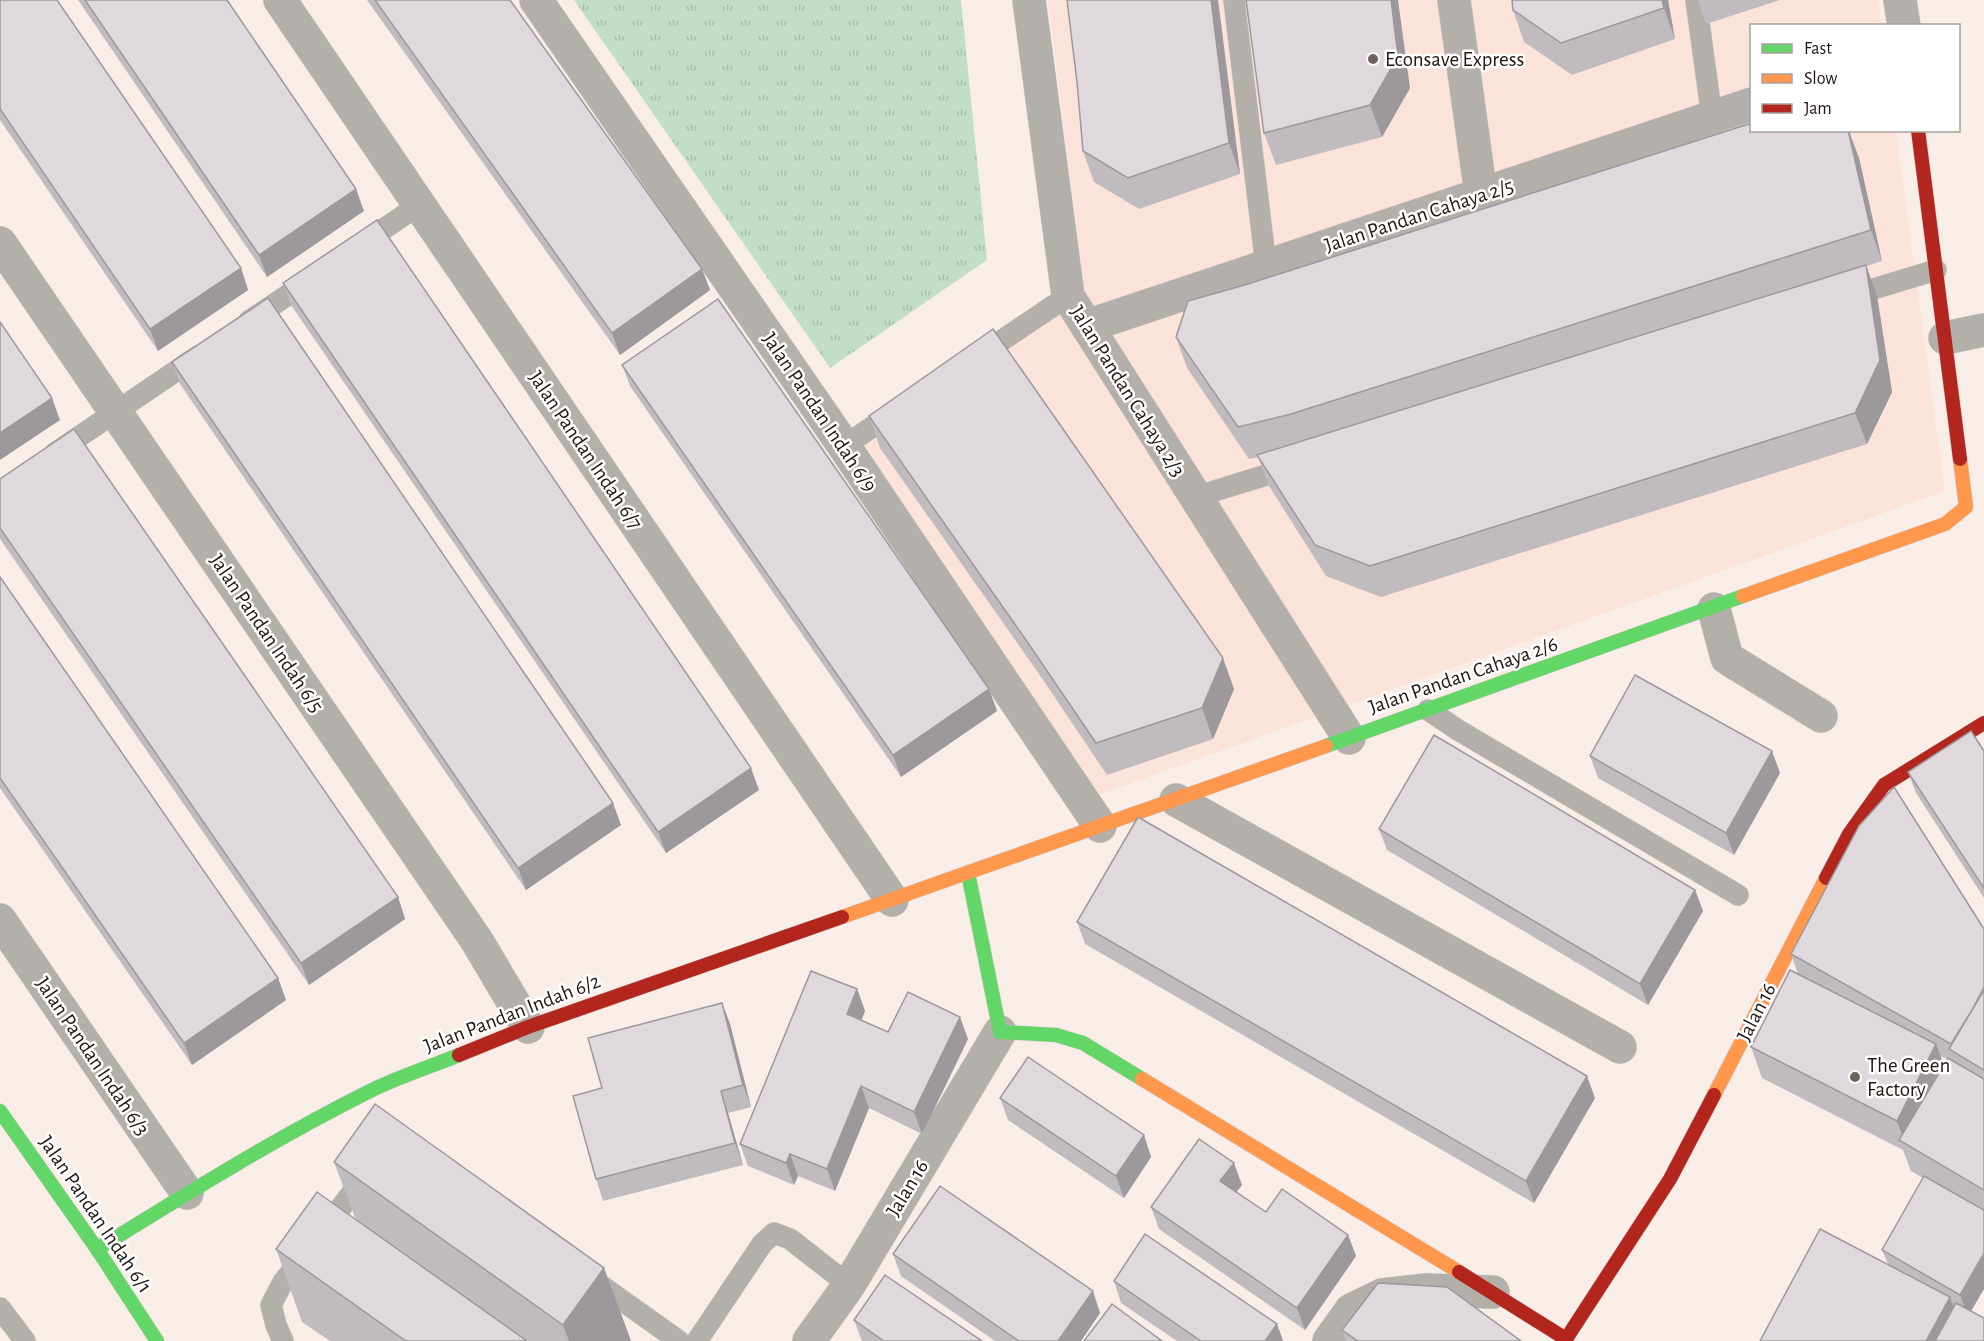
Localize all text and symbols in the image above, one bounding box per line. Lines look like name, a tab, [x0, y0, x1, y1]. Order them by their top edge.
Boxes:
legend	[1750, 24, 1960, 132]
text: Fast	[1804, 40, 1832, 58]
place label: Econsave Express	[1385, 49, 1524, 70]
marker: Econsave Express	[1366, 52, 1380, 66]
text: Slow	[1804, 70, 1837, 88]
text: Jam	[1804, 100, 1832, 118]
street label: Jalan Pandan Cahaya 2/5	[1322, 175, 1516, 256]
street label: Jalan Pandan Cahaya 2/3	[1066, 302, 1189, 480]
street label: Jalan Pandan Indah 6/9	[759, 329, 881, 496]
street label: Jalan Pandan Indah 6/7	[525, 367, 646, 533]
street label: Jalan Pandan Indah 6/5	[206, 550, 327, 716]
street label: Jalan Pandan Cahaya 2/6	[1366, 633, 1560, 718]
street label: Jalan Pandan Indah 6/2	[421, 970, 603, 1057]
street label: Jalan Pandan Indah 6/3	[32, 973, 153, 1139]
street label: Jalan 16	[1733, 980, 1780, 1045]
place label: The Green Factory	[1867, 1055, 1950, 1100]
marker: The Green Factory	[1848, 1070, 1862, 1084]
street label: Jalan Pandan Indah 6/1	[35, 1132, 156, 1297]
street label: Jalan 16	[882, 1156, 932, 1220]

